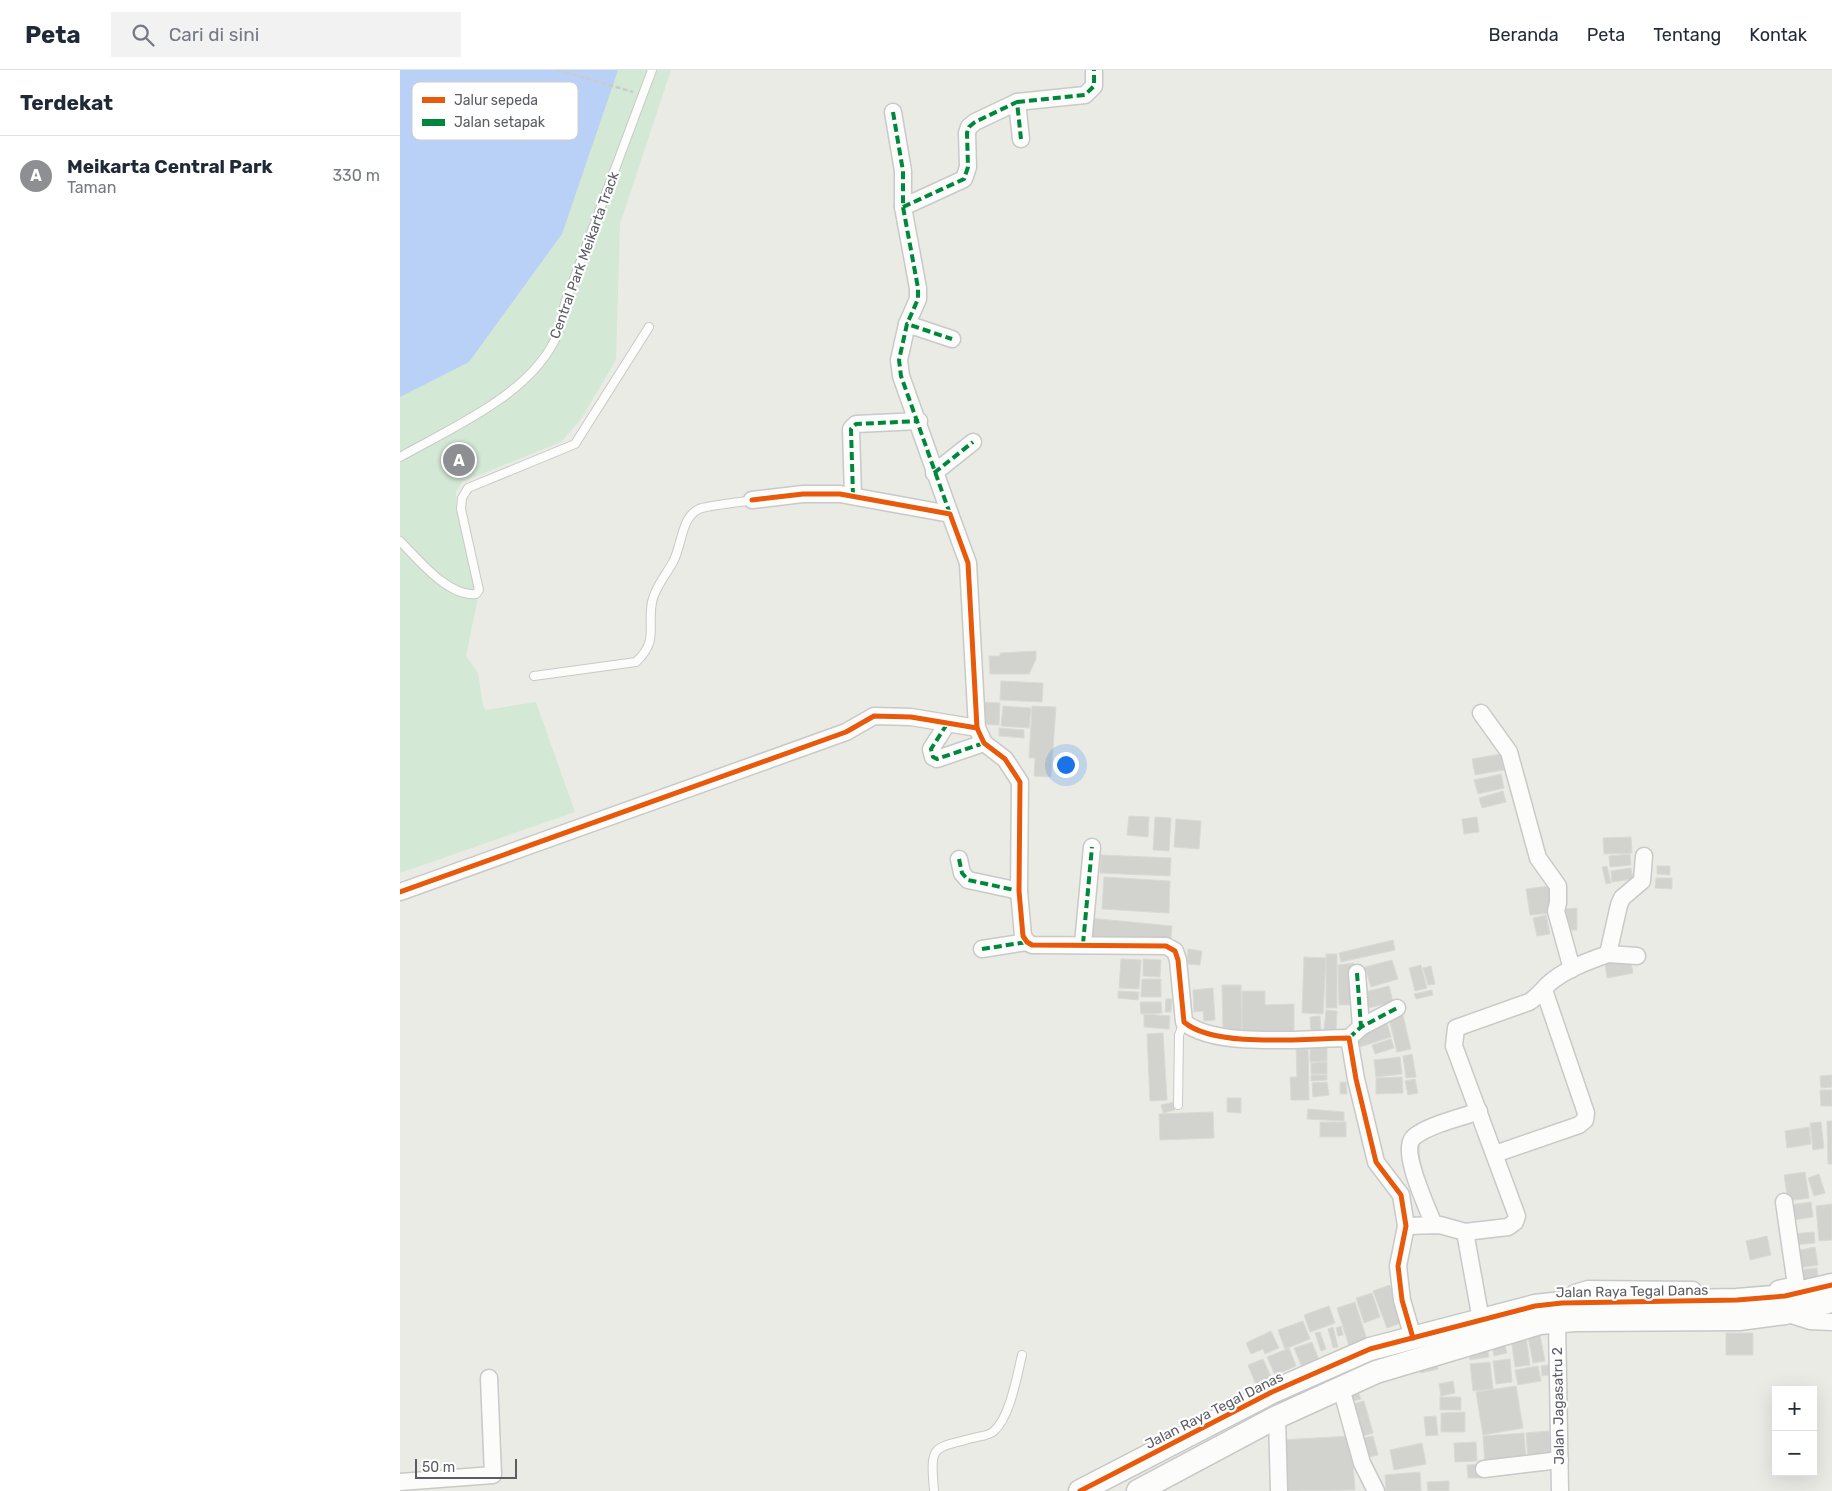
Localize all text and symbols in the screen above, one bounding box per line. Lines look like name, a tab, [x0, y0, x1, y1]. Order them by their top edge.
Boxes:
search box	[111, 12, 461, 57]
text: Peta	[25, 21, 81, 49]
icon: search	[129, 21, 157, 49]
text: Cari di sini	[169, 23, 259, 46]
text: Beranda	[1488, 24, 1559, 46]
text: Peta	[1587, 24, 1625, 46]
text: Tentang	[1653, 24, 1721, 46]
text: Kontak	[1749, 24, 1807, 46]
legend	[412, 82, 578, 140]
text: Terdekat	[20, 90, 113, 115]
text: Jalur sepeda	[454, 92, 538, 109]
text: Jalan setapak	[454, 114, 546, 131]
text: Meikarta Central Park	[67, 155, 273, 178]
text: A	[30, 166, 42, 185]
text: 330 m	[332, 166, 380, 185]
street label: Central Park Meikarta Track	[546, 168, 623, 341]
text: Taman	[67, 178, 116, 197]
pin: A	[443, 441, 475, 479]
your location	[1053, 752, 1079, 778]
street label: Jalan Raya Tegal Danas	[1555, 1282, 1709, 1301]
street label: Jalan Jagasatru 2	[1549, 1347, 1568, 1465]
street label: Jalan Raya Tegal Danas	[1142, 1368, 1286, 1453]
map controls	[1772, 1386, 1817, 1476]
button: +	[1772, 1386, 1817, 1431]
button: −	[1772, 1431, 1817, 1476]
scale bar	[415, 1456, 518, 1479]
text: 50 m	[422, 1459, 455, 1476]

